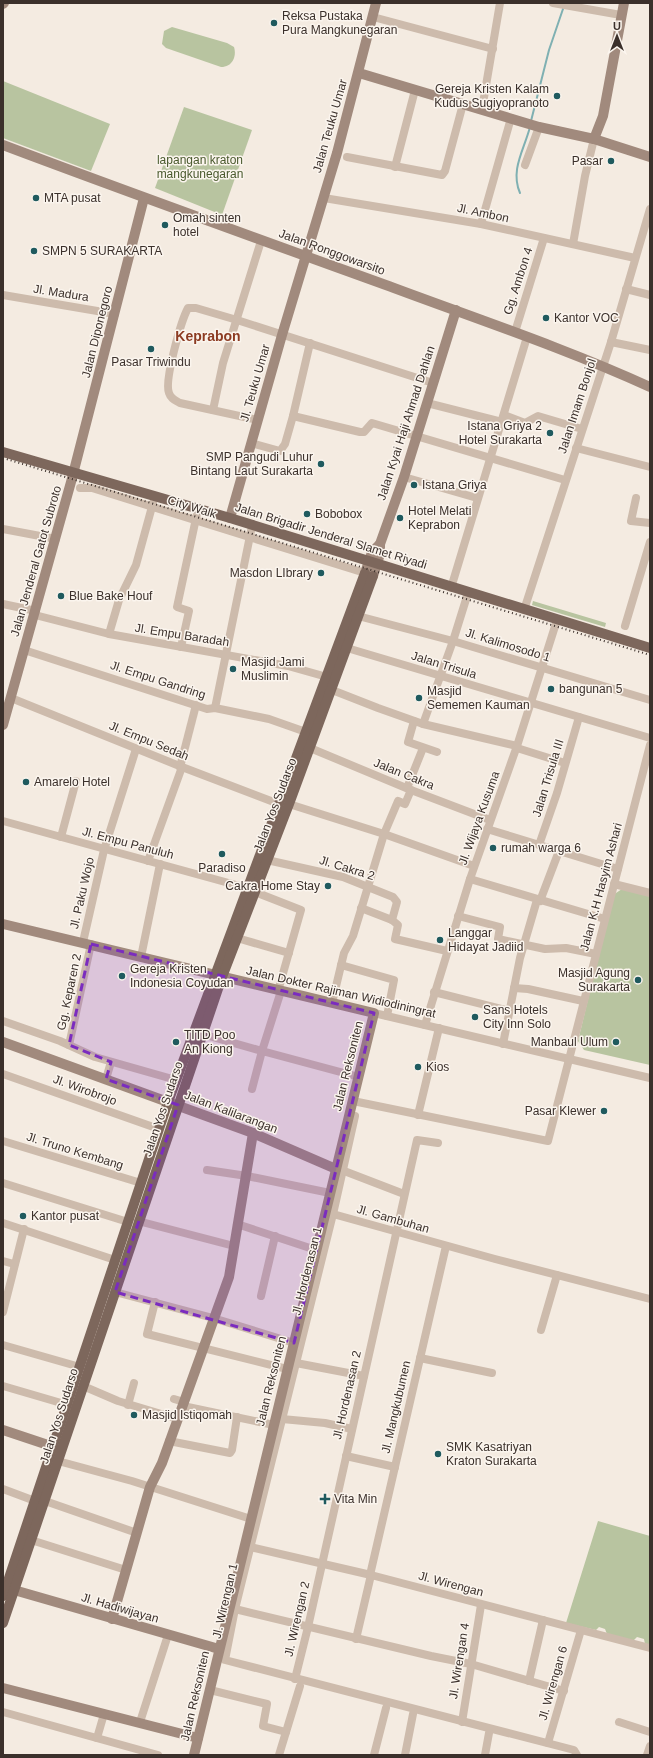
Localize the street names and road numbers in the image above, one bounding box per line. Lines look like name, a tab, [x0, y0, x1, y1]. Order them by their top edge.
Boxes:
street label: Jalan Teuku Umar	[310, 78, 350, 174]
street label: Jl. Ambon	[456, 201, 510, 225]
street label: Jalan Ronggowarsito	[277, 226, 387, 278]
street label: Gg. Ambon 4	[501, 245, 536, 316]
street label: Jl. Madura	[32, 282, 90, 304]
street label: Jalan Diponegoro	[79, 284, 115, 379]
street label: Jl. Teuku Umar	[237, 343, 273, 423]
street label: Jalan Kyai Haji Ahmad Dahlan	[374, 344, 438, 502]
street label: Jalan Imam Bonjol	[555, 357, 599, 455]
street label: Jalan Jenderal Gatot Subroto	[8, 484, 64, 638]
street label: City Walk	[166, 493, 219, 521]
street label: Jalan Brigadir Jenderal Slamet Riyadi	[233, 500, 429, 572]
street label: Jl. Empu Baradah	[134, 621, 230, 649]
street label: Jl. Kalimosodo 1	[464, 625, 552, 665]
street label: Jalan Trisula	[410, 648, 479, 682]
street label: Jl. Empu Gandring	[109, 658, 207, 702]
street label: Jl. Empu Sedah	[107, 719, 191, 763]
street label: Jalan Trisula III	[530, 737, 566, 819]
street label: Jalan Yos Sudarso	[251, 756, 299, 854]
street label: Jalan Cakra	[372, 756, 437, 793]
street label: Jl. Wijaya Kusuma	[456, 769, 503, 867]
street label: Jalan K.H Hasyim Ashari	[577, 821, 625, 953]
street label: Jl. Empu Panuluh	[81, 824, 175, 862]
street label: Jl. Cakra 2	[318, 853, 377, 883]
street label: Jl. Paku Wojo	[67, 855, 97, 930]
street label: Gg. Keparen 2	[54, 952, 84, 1032]
street label: Jalan Dokter Rajiman Widiodiningrat	[245, 963, 438, 1021]
street label: Jalan Reksoniten	[330, 1020, 366, 1112]
street label: Jalan Yos Sudarso	[140, 1059, 186, 1158]
street label: Jl. Wirobrojo	[51, 1072, 119, 1108]
street label: Jalan Kalilarangan	[182, 1088, 280, 1136]
street label: Jl. Truno Kembang	[25, 1130, 125, 1172]
street label: Jl. Gambuhan	[355, 1202, 431, 1236]
street label: Jl. Hordenasan 1	[289, 1225, 325, 1317]
street label: Jalan Reksoniten	[253, 1335, 289, 1427]
street label: Jl. Hordenasan 2	[330, 1349, 364, 1441]
street label: Jl. Mangkubumen	[379, 1359, 413, 1455]
street label: Jalan Yos Sudarso	[37, 1366, 81, 1465]
street label: Jl. Wirengan 1	[210, 1562, 241, 1640]
street label: Jl. Wirengan	[417, 1569, 485, 1599]
street label: Jl. Wirengan 2	[282, 1580, 313, 1658]
street label: Jl. Hadiwijayan	[80, 1590, 160, 1626]
street label: Jl. Wirengan 4	[446, 1622, 472, 1700]
street label: Jl. Wirengan 6	[536, 1644, 570, 1722]
street label: Jalan Reksoniten	[178, 1650, 212, 1742]

